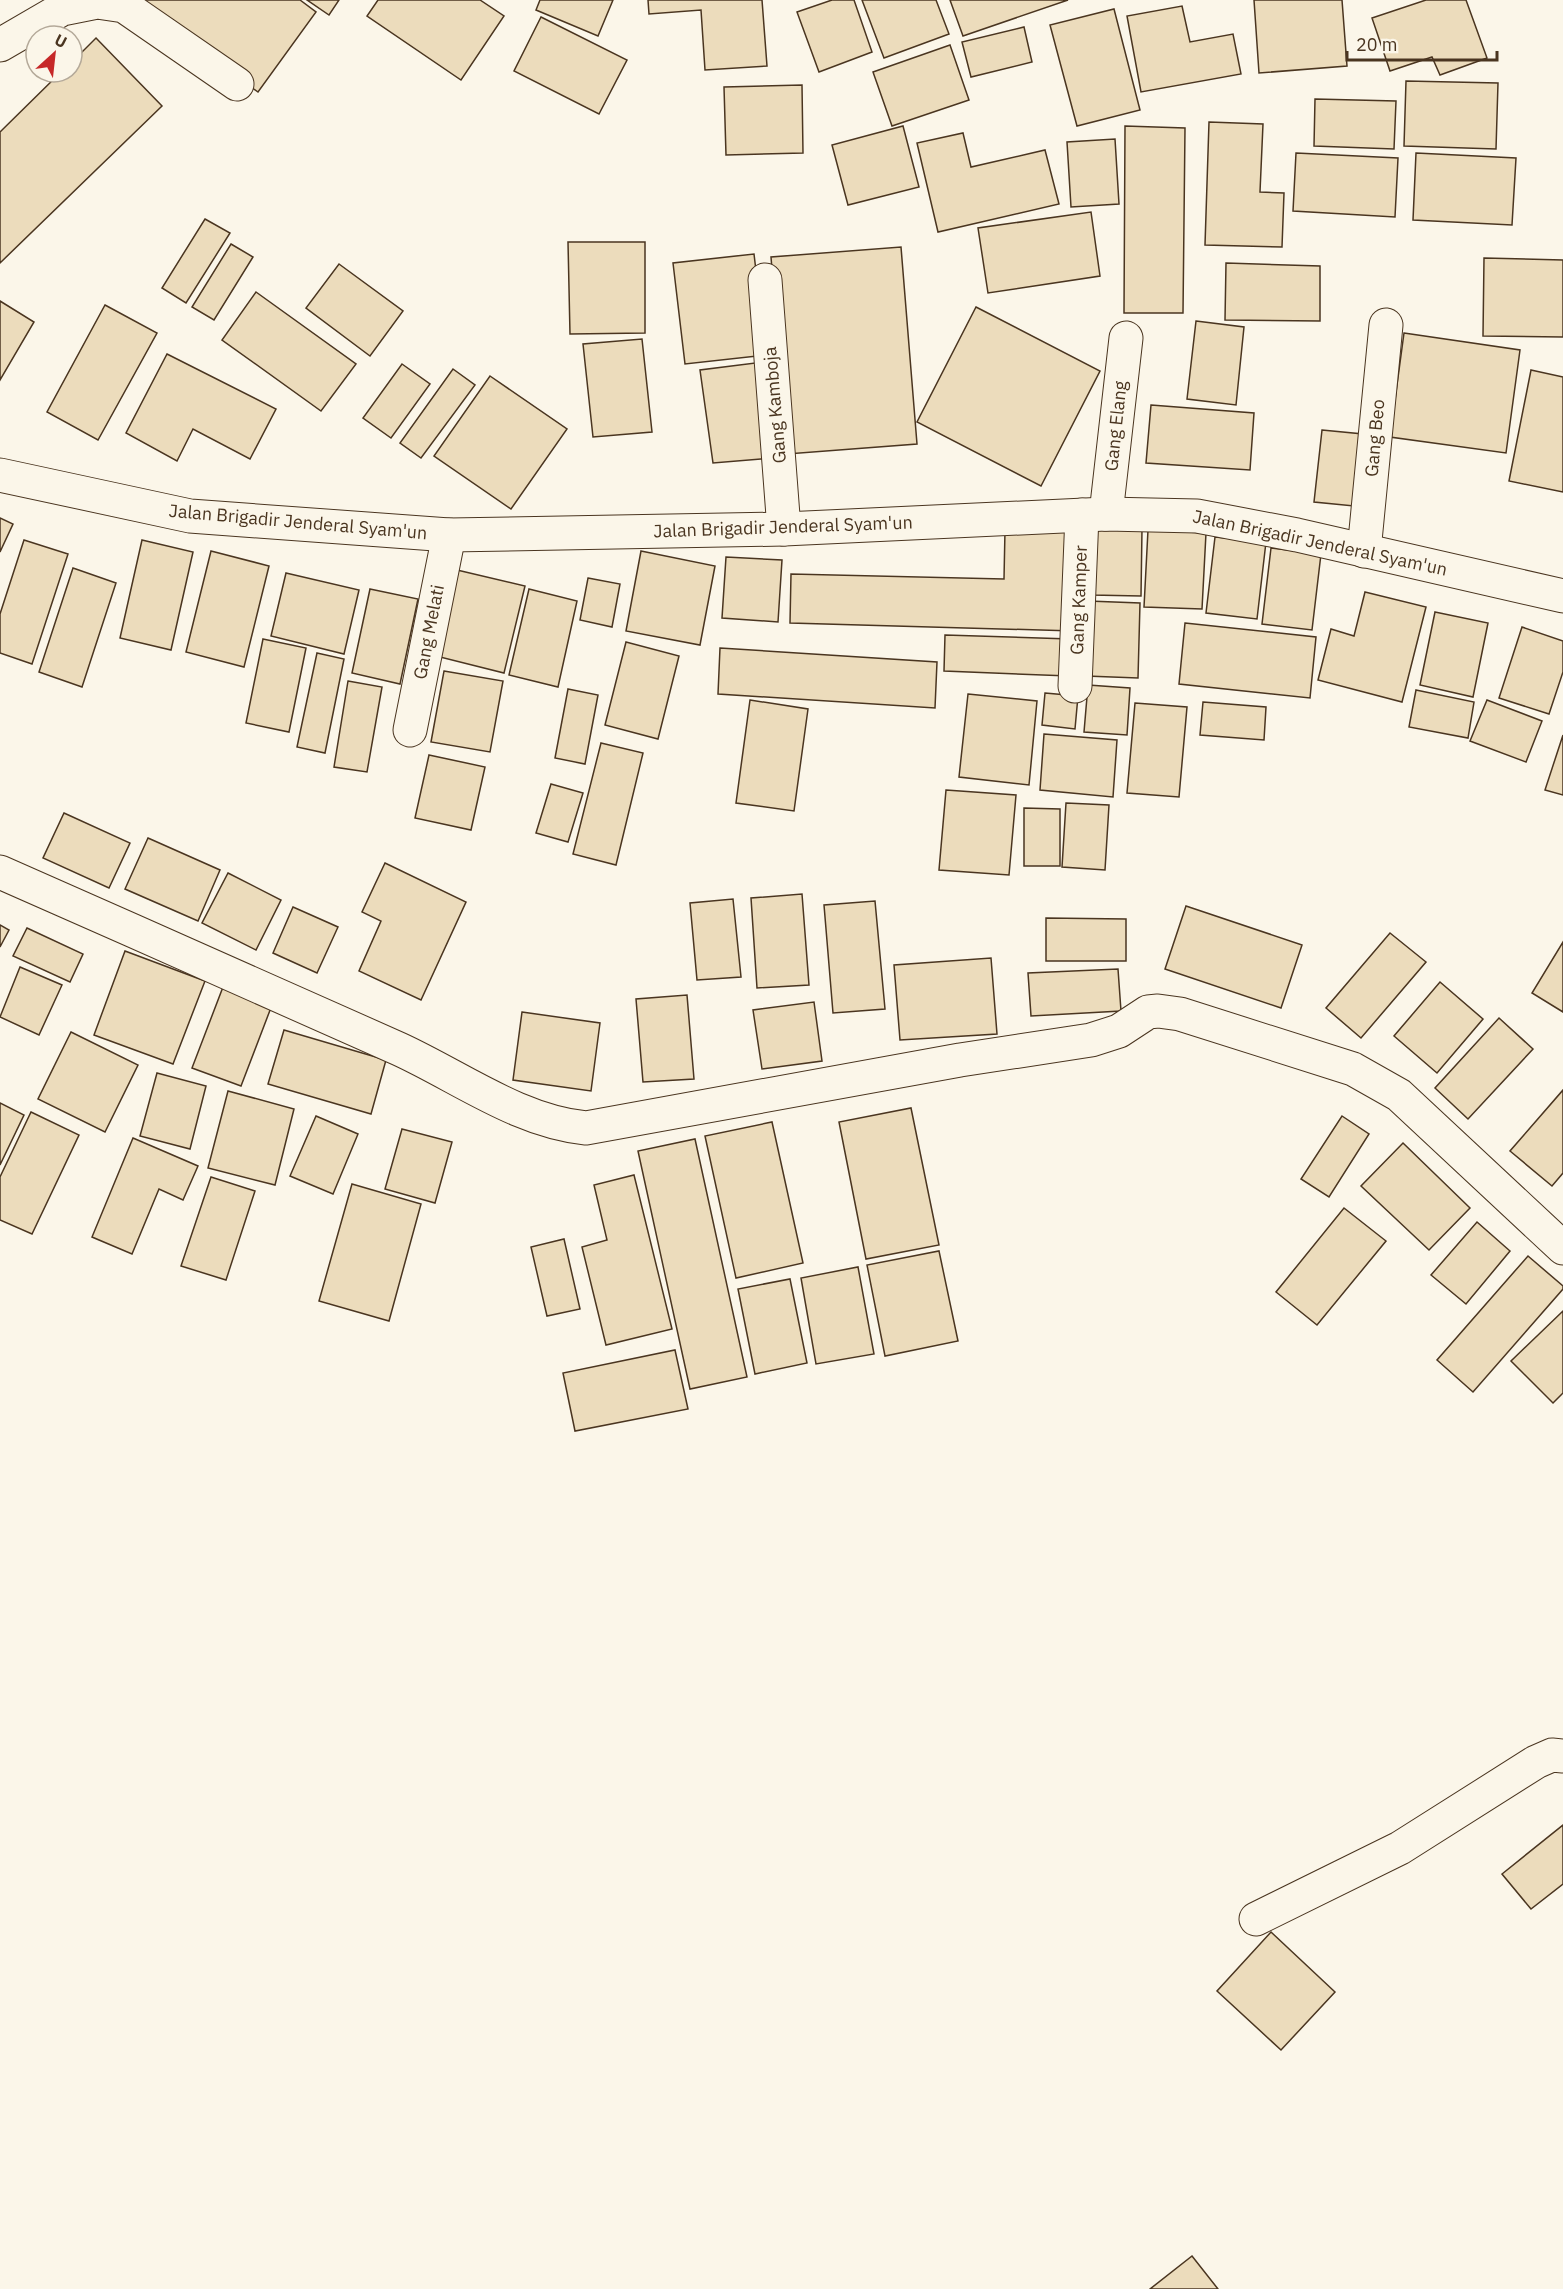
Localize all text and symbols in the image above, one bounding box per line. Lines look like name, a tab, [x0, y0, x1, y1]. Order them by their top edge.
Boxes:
north arrow	[24, 24, 84, 84]
scale bar	[1347, 24, 1497, 62]
text: U	[51, 29, 70, 52]
text: 20 m	[1356, 33, 1398, 56]
street label: Gang Kamboja	[758, 345, 791, 464]
street label: Gang Elang	[1099, 379, 1132, 472]
street label: Gang Beo	[1360, 398, 1389, 478]
street label: Jalan Brigadir Jenderal Syam'un	[168, 499, 428, 544]
street label: Jalan Brigadir Jenderal Syam'un	[1191, 504, 1449, 581]
street label: Jalan Brigadir Jenderal Syam'un	[653, 510, 913, 543]
street label: Gang Kamper	[1065, 544, 1092, 655]
street label: Gang Melati	[408, 583, 449, 681]

